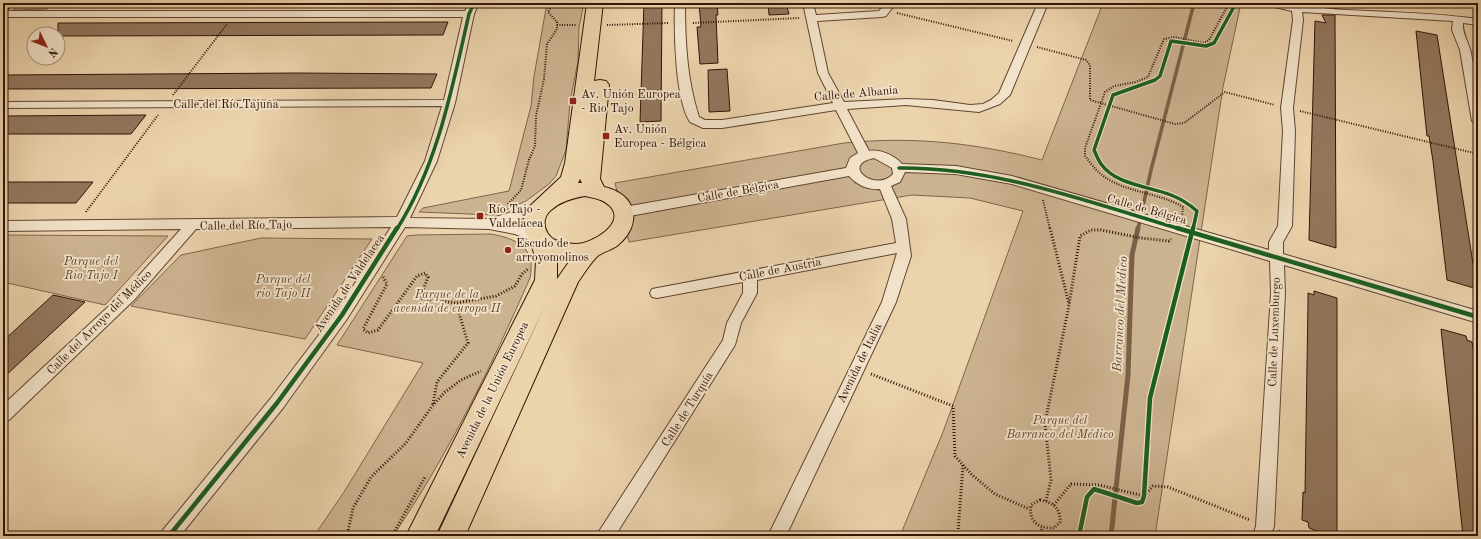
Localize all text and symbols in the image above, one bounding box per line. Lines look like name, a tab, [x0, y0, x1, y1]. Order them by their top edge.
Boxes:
north arrow	[26, 26, 66, 66]
text: N	[45, 45, 59, 59]
street label: Calle de Albania	[813, 84, 899, 104]
place label: Av. Unión Europea - Rio Tajo	[581, 89, 681, 115]
marker: Av. Unión Europea - Rio Tajo	[568, 96, 578, 106]
street label: Calle del Río Tajuña	[173, 99, 279, 111]
place label: Av. Unión Europea - Bélgica	[614, 124, 706, 150]
marker: Av. Unión Europea - Bélgica	[601, 131, 611, 141]
street label: Calle de Bélgica	[697, 179, 780, 205]
street label: Calle de Bélgica	[1105, 193, 1188, 227]
place label: Río Tajo - Valdelacea	[488, 204, 543, 230]
marker: Río Tajo - Valdelacea	[475, 211, 485, 221]
street label: Calle del Río Tajo	[200, 219, 292, 233]
street label: Avenida de Valdelacea	[313, 232, 387, 335]
place label: Escudo de arroyomolinos	[516, 238, 589, 264]
marker: Escudo de arroyomolinos	[503, 245, 513, 255]
park label: Parque del Rio Tajo I	[63, 256, 119, 282]
street label: Calle de Austria	[738, 256, 822, 284]
water label: Barranco del Médico	[1111, 256, 1130, 373]
street label: Calle del Arroyo del Médico	[45, 268, 154, 377]
park label: Parque del rio Tajo II	[255, 274, 311, 300]
street label: Calle de Luxemburgo	[1267, 277, 1283, 387]
park label: Parque de la avenida de europa II	[394, 289, 502, 315]
street label: Avenida de la Unión Europea	[454, 320, 531, 461]
street label: Avenida de Italia	[835, 321, 884, 405]
street label: Calle de Turquía	[660, 370, 716, 449]
park label: Parque del Barranco del Médico	[1005, 415, 1114, 441]

